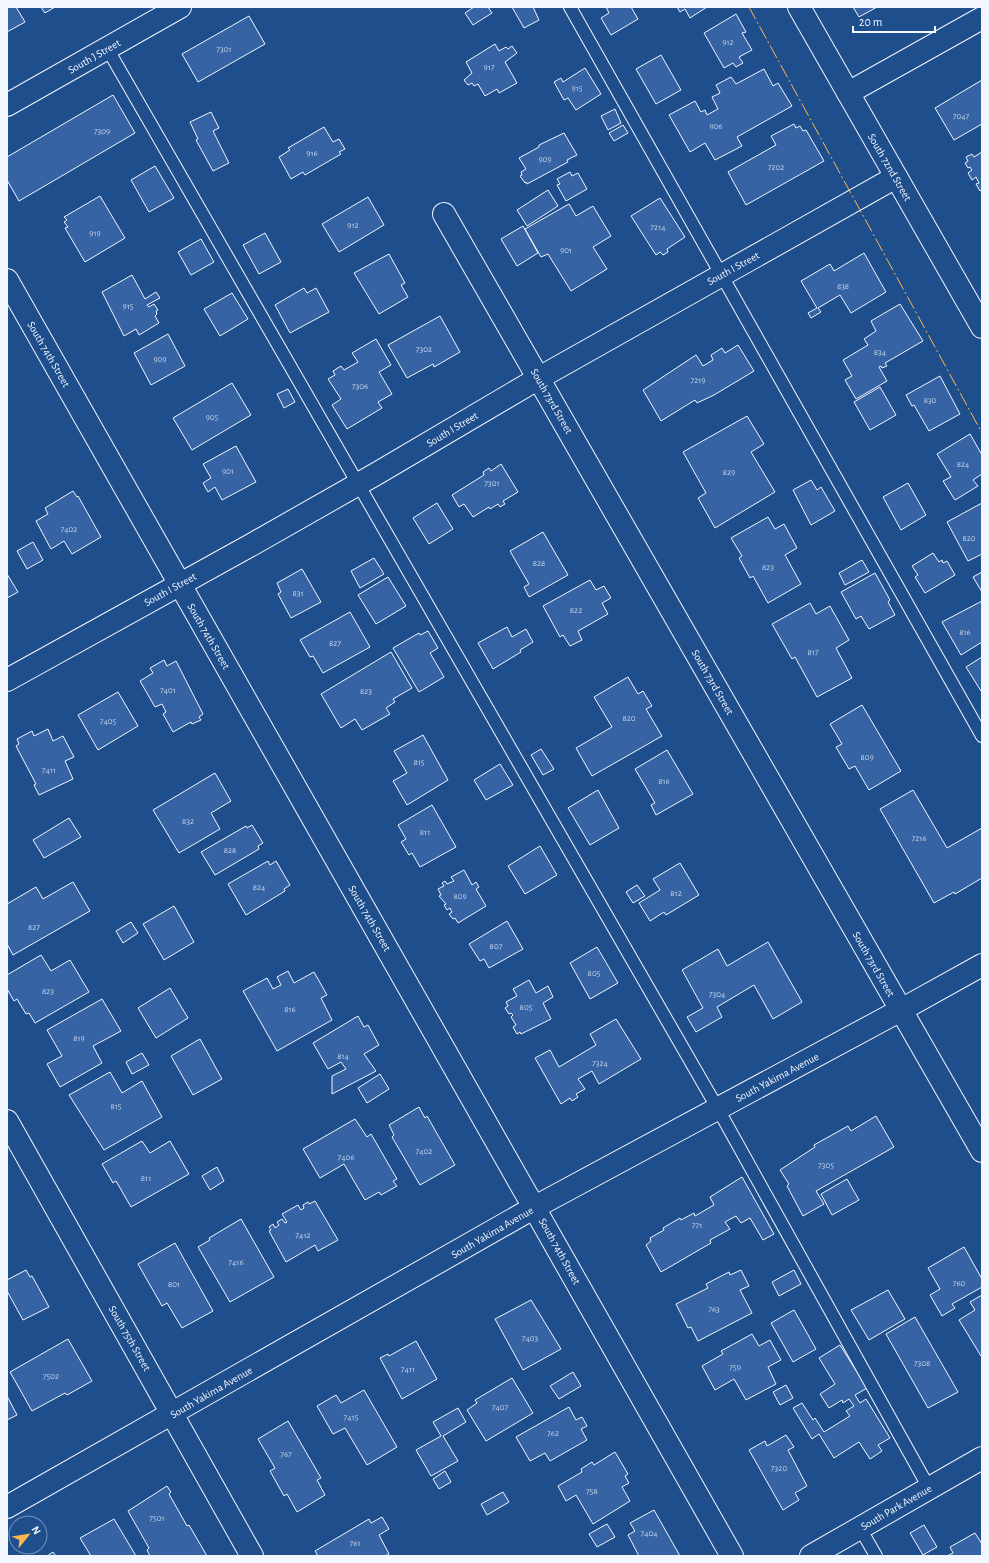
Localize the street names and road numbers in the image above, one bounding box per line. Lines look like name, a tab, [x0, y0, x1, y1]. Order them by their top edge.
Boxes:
street label: South J Street	[66, 37, 123, 76]
street label: South 72nd Street	[866, 132, 914, 203]
street label: South I Street	[705, 249, 762, 287]
street label: South 74th Street	[25, 320, 72, 389]
street label: South 73rd Street	[529, 367, 575, 436]
street label: South I Street	[425, 410, 480, 449]
street label: South I Street	[142, 570, 199, 608]
street label: South 74th Street	[185, 602, 232, 671]
street label: South 73rd Street	[690, 648, 736, 717]
street label: South 74th Street	[346, 884, 393, 953]
street label: South 73rd Street	[851, 930, 897, 999]
street label: South Yakima Avenue	[734, 1051, 821, 1104]
street label: South Yakima Avenue	[449, 1205, 535, 1260]
street label: South 74th Street	[537, 1216, 583, 1287]
street label: South 75th Street	[107, 1304, 153, 1373]
street label: South Yakima Avenue	[168, 1365, 254, 1420]
street label: South Park Avenue	[859, 1483, 934, 1532]

